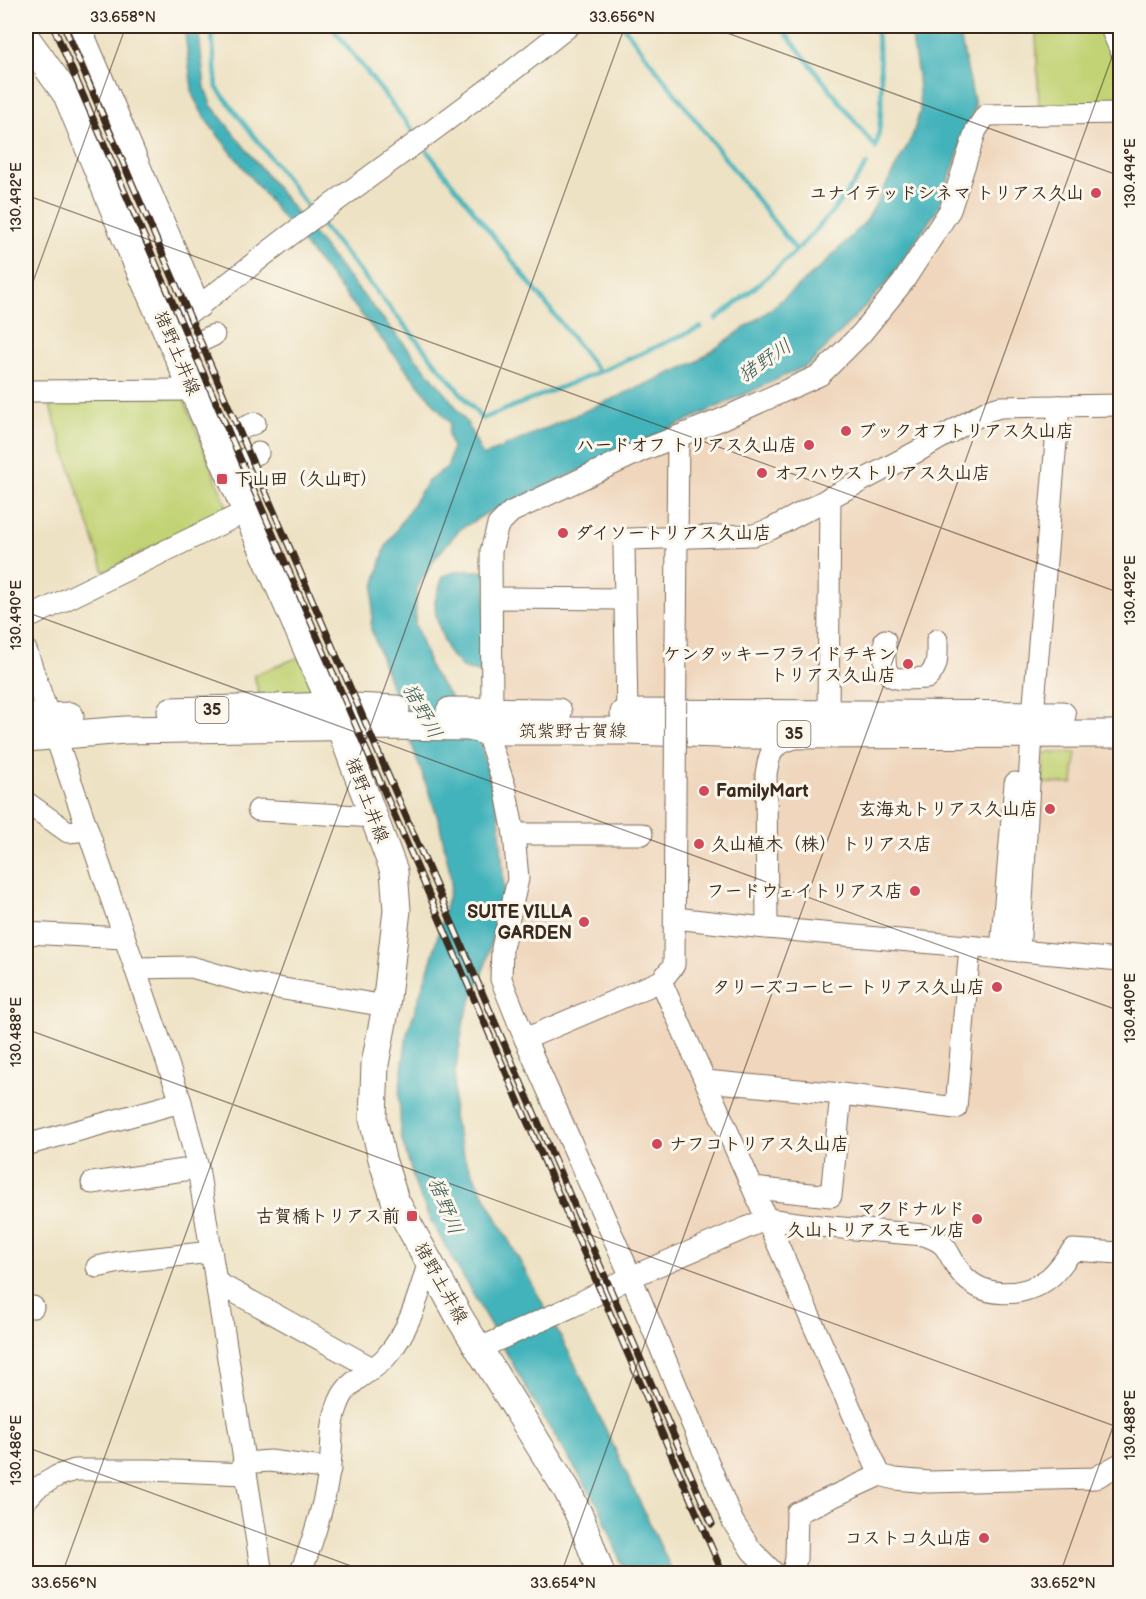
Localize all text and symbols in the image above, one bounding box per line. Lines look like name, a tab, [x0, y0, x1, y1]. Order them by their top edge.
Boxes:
text: 33.658°N	[90, 8, 156, 27]
text: 33.656°N	[589, 8, 655, 27]
text: 130.494°E	[1121, 138, 1140, 208]
text: 130.492°E	[7, 162, 26, 232]
place label: ユナイテッドシネマ トリアス久山	[809, 183, 1084, 204]
marker: ユナイテッドシネマ トリアス久山	[1089, 186, 1103, 200]
street label: 猪野土井線	[150, 307, 204, 399]
water label: 猪野川	[734, 334, 796, 388]
place label: ブックオフトリアス久山店	[858, 421, 1074, 442]
marker: ブックオフトリアス久山店	[839, 424, 853, 438]
place label: ハードオフ トリアス久山店	[576, 435, 797, 456]
marker: ハードオフ トリアス久山店	[802, 438, 816, 452]
place label: オフハウストリアス久山店	[774, 463, 990, 484]
marker: オフハウストリアス久山店	[755, 466, 769, 480]
place label: 下山田（久山町）	[234, 469, 378, 490]
marker: 下山田（久山町）	[215, 472, 229, 486]
place label: ダイソートリアス久山店	[575, 523, 771, 544]
marker: ダイソートリアス久山店	[556, 526, 570, 540]
text: 130.492°E	[1121, 555, 1140, 625]
text: 130.490°E	[7, 580, 26, 650]
place label: ケンタッキーフライドチキン トリアス久山店	[663, 644, 896, 686]
marker: ケンタッキーフライドチキン トリアス久山店	[901, 657, 915, 671]
water label: 猪野川	[397, 679, 447, 743]
road number: 35	[196, 697, 228, 723]
street label: 筑紫野古賀線	[519, 721, 627, 742]
road number: 35	[778, 721, 810, 747]
street label: 猪野土井線	[341, 754, 393, 846]
place label: FamilyMart	[716, 781, 809, 802]
marker: FamilyMart	[697, 784, 711, 798]
place label: 玄海丸トリアス久山店	[858, 799, 1038, 820]
marker: 玄海丸トリアス久山店	[1043, 802, 1057, 816]
place label: 久山植木（株） トリアス店	[711, 834, 932, 855]
marker: 久山植木（株） トリアス店	[692, 837, 706, 851]
place label: フードウェイトリアス店	[707, 881, 903, 902]
marker: フードウェイトリアス店	[908, 884, 922, 898]
place label: SUITE VILLA GARDEN	[467, 902, 573, 944]
marker: SUITE VILLA GARDEN	[577, 915, 591, 929]
text: 130.490°E	[1121, 973, 1140, 1043]
place label: タリーズコーヒー トリアス久山店	[712, 977, 985, 998]
marker: タリーズコーヒー トリアス久山店	[990, 980, 1004, 994]
text: 130.488°E	[7, 997, 26, 1067]
place label: ナフコトリアス久山店	[669, 1134, 849, 1155]
marker: ナフコトリアス久山店	[650, 1137, 664, 1151]
water label: 猪野川	[423, 1174, 467, 1238]
place label: マクドナルド 久山トリアスモール店	[786, 1199, 965, 1241]
place label: 古賀橋トリアス前	[256, 1206, 400, 1227]
marker: 古賀橋トリアス前	[405, 1209, 419, 1223]
marker: マクドナルド 久山トリアスモール店	[970, 1212, 984, 1226]
street label: 猪野土井線	[410, 1239, 472, 1327]
text: 130.488°E	[1121, 1390, 1140, 1460]
text: 130.486°E	[7, 1415, 26, 1485]
place label: コストコ久山店	[845, 1528, 972, 1549]
marker: コストコ久山店	[977, 1531, 991, 1545]
text: 33.656°N	[31, 1574, 97, 1593]
text: 33.654°N	[530, 1574, 596, 1593]
text: 33.652°N	[1030, 1574, 1096, 1593]

